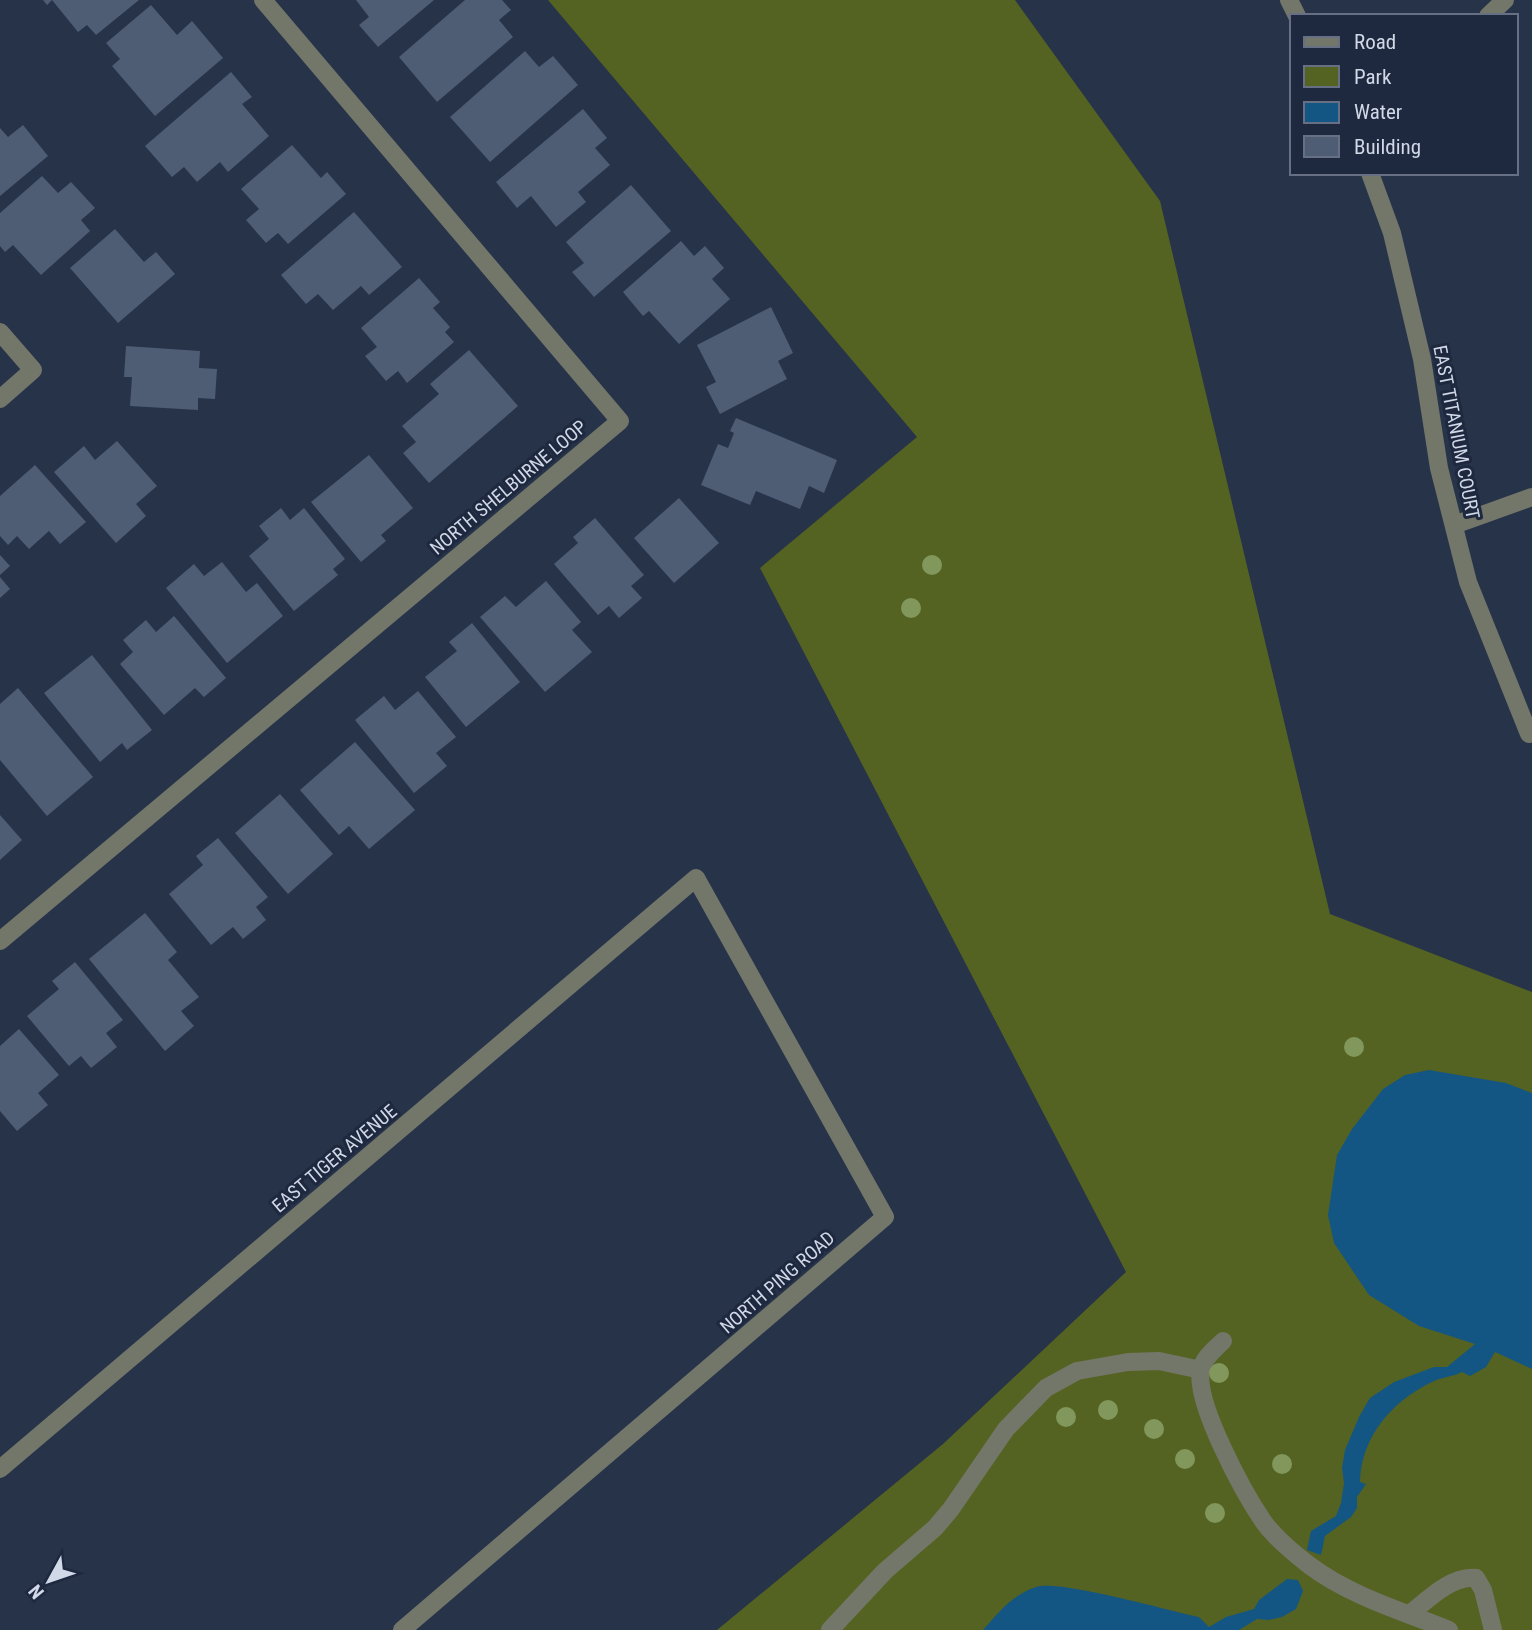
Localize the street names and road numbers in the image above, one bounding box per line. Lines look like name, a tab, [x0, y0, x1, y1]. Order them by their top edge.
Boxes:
street label: EAST TITANIUM COURT	[1428, 343, 1485, 521]
street label: NORTH SHELBURNE LOOP	[425, 415, 591, 560]
street label: EAST TIGER AVENUE	[267, 1100, 401, 1217]
street label: NORTH PING ROAD	[715, 1226, 839, 1338]

